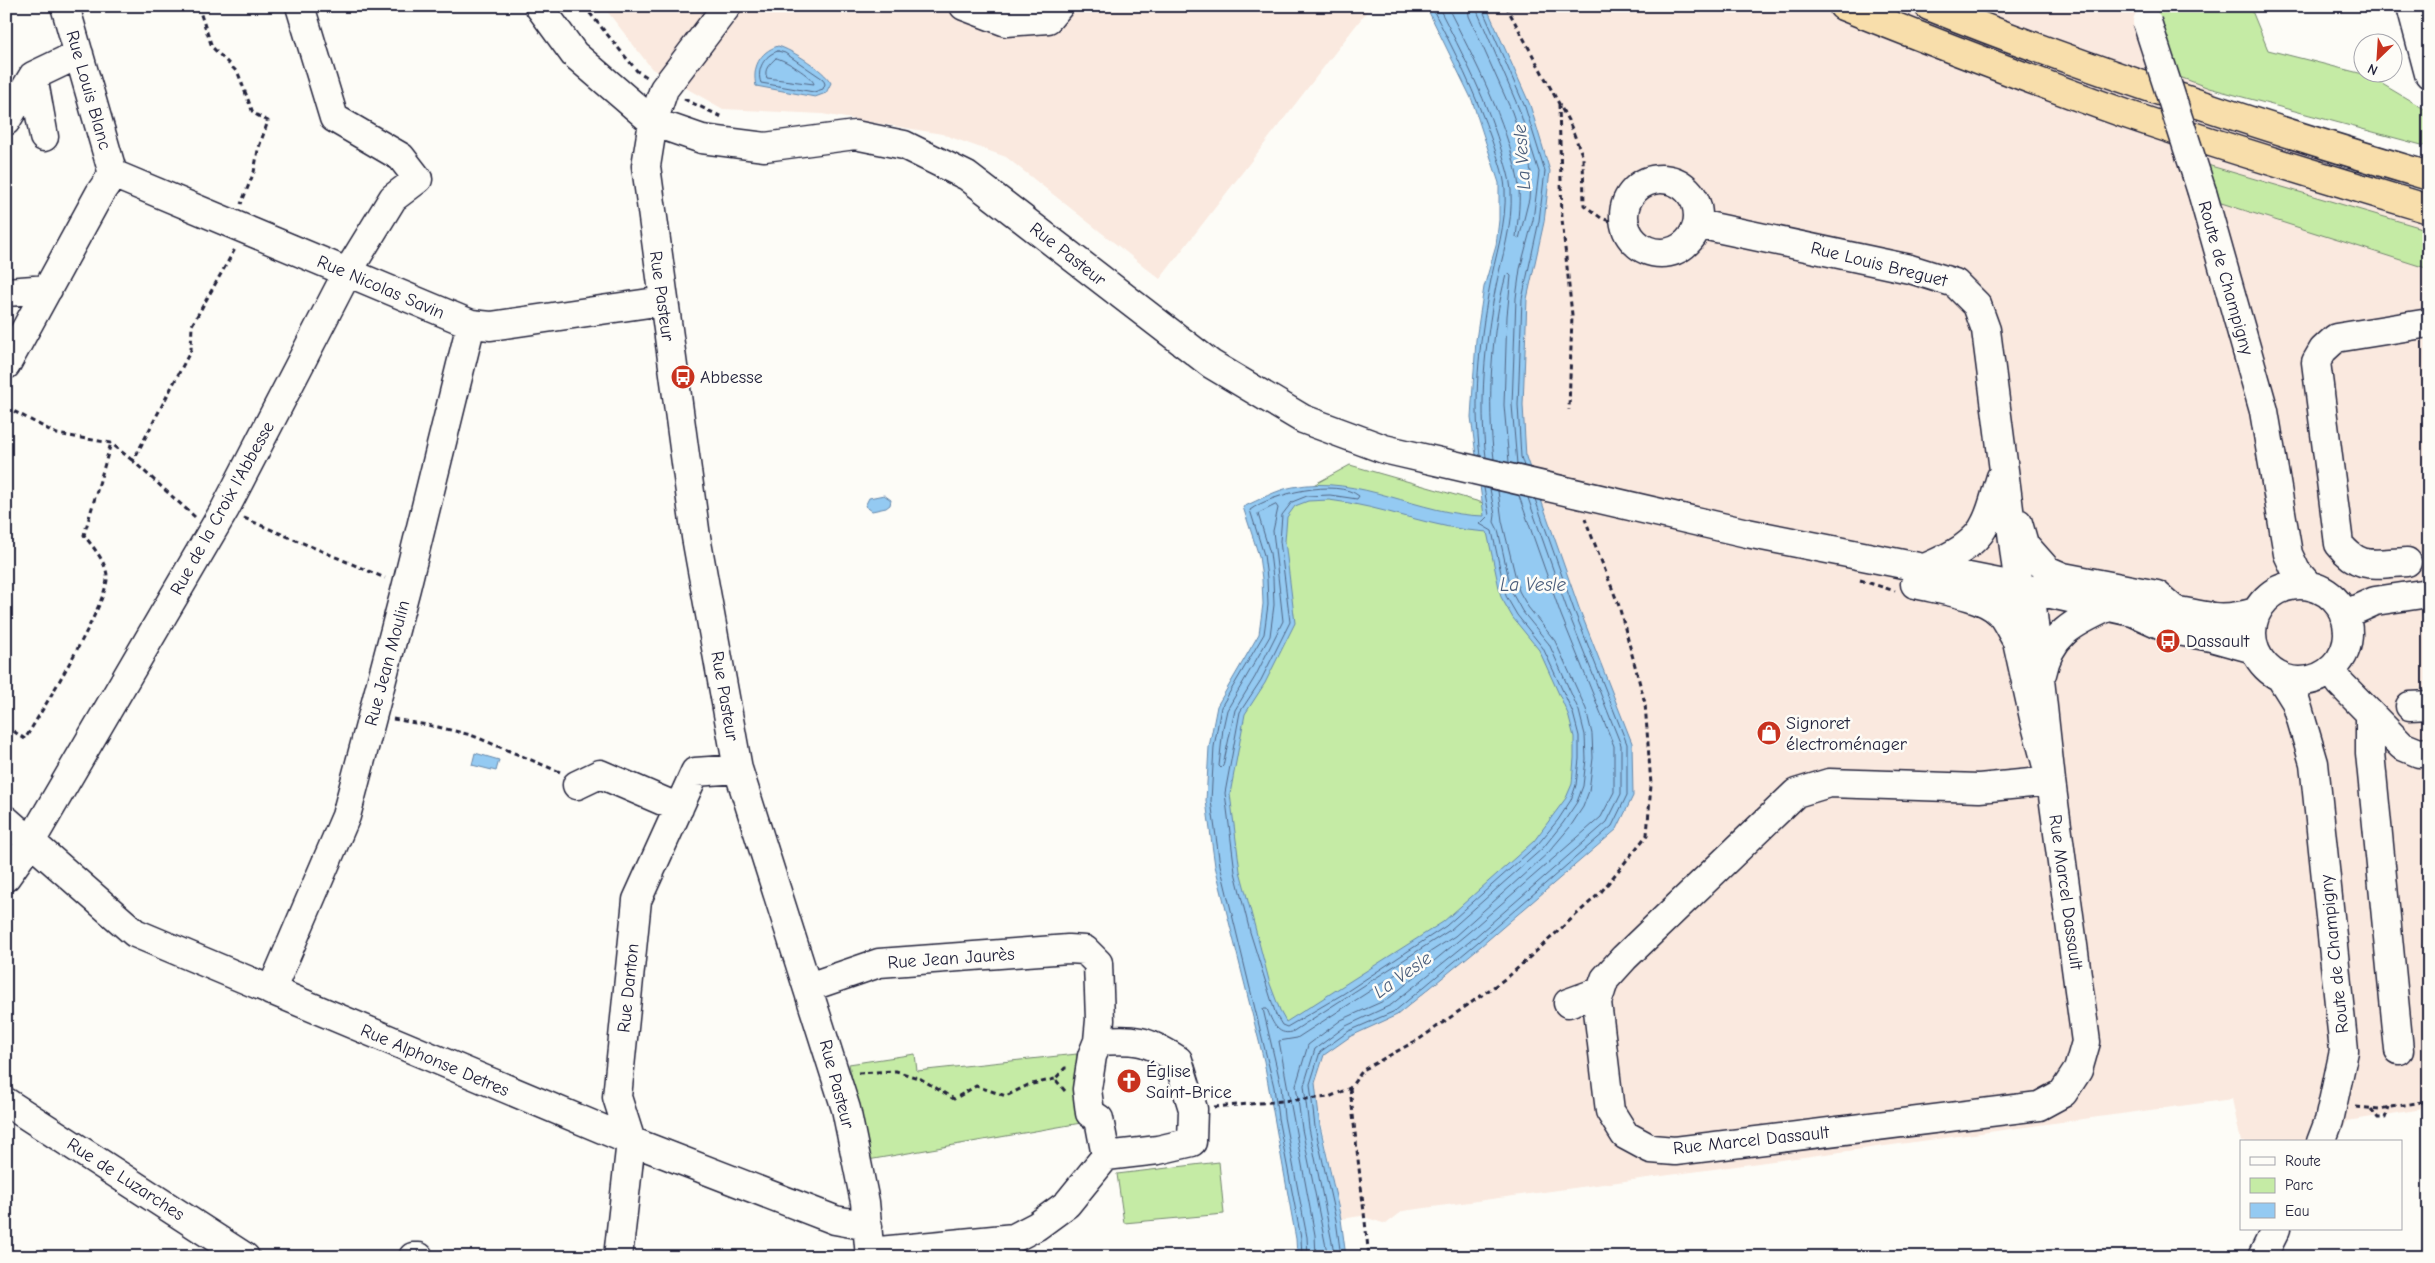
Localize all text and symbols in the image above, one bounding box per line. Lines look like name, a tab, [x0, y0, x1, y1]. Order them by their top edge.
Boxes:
street label: Rue Louis Blanc	[61, 28, 116, 152]
north arrow	[2352, 32, 2402, 82]
text: N	[2365, 60, 2380, 79]
water label: La Vesle	[1509, 123, 1535, 191]
street label: Route de Champigny	[2193, 199, 2258, 359]
street label: Rue Pasteur	[1025, 218, 1111, 291]
street label: Rue Louis Breguet	[1808, 237, 1950, 292]
street label: Rue Pasteur	[645, 250, 678, 343]
street label: Rue Nicolas Savin	[314, 251, 448, 324]
bus stop icon: Abbesse	[670, 364, 696, 390]
place label: Abbesse	[700, 367, 763, 388]
street label: Rue de la Croix l'Abbesse	[166, 418, 279, 599]
water label: La Vesle	[1500, 574, 1566, 596]
street label: Rue Jean Moulin	[361, 598, 414, 728]
bus stop icon: Dassault	[2155, 628, 2181, 654]
place label: Dassault	[2186, 631, 2250, 652]
street label: Rue Pasteur	[706, 649, 743, 744]
place label: Signoret électroménager	[1786, 713, 1908, 755]
shop icon: Signoret électroménager	[1756, 720, 1782, 746]
street label: Rue Marcel Dassault	[2044, 813, 2087, 972]
street label: Route de Champigny	[2316, 873, 2353, 1034]
street label: Rue Danton	[613, 942, 644, 1034]
street label: Rue Jean Jaurès	[887, 944, 1015, 973]
water label: La Vesle	[1369, 947, 1436, 1003]
street label: Rue Alphonse Detres	[357, 1020, 512, 1101]
street label: Rue Pasteur	[815, 1037, 859, 1132]
place label: Église Saint-Brice	[1146, 1060, 1232, 1103]
church icon: Église Saint-Brice	[1116, 1068, 1142, 1094]
street label: Rue Marcel Dassault	[1672, 1122, 1831, 1159]
street label: Rue de Luzarches	[63, 1134, 188, 1225]
legend	[2240, 1140, 2402, 1230]
text: Route	[2285, 1152, 2321, 1170]
text: Parc	[2285, 1176, 2313, 1194]
text: Eau	[2285, 1202, 2309, 1220]

